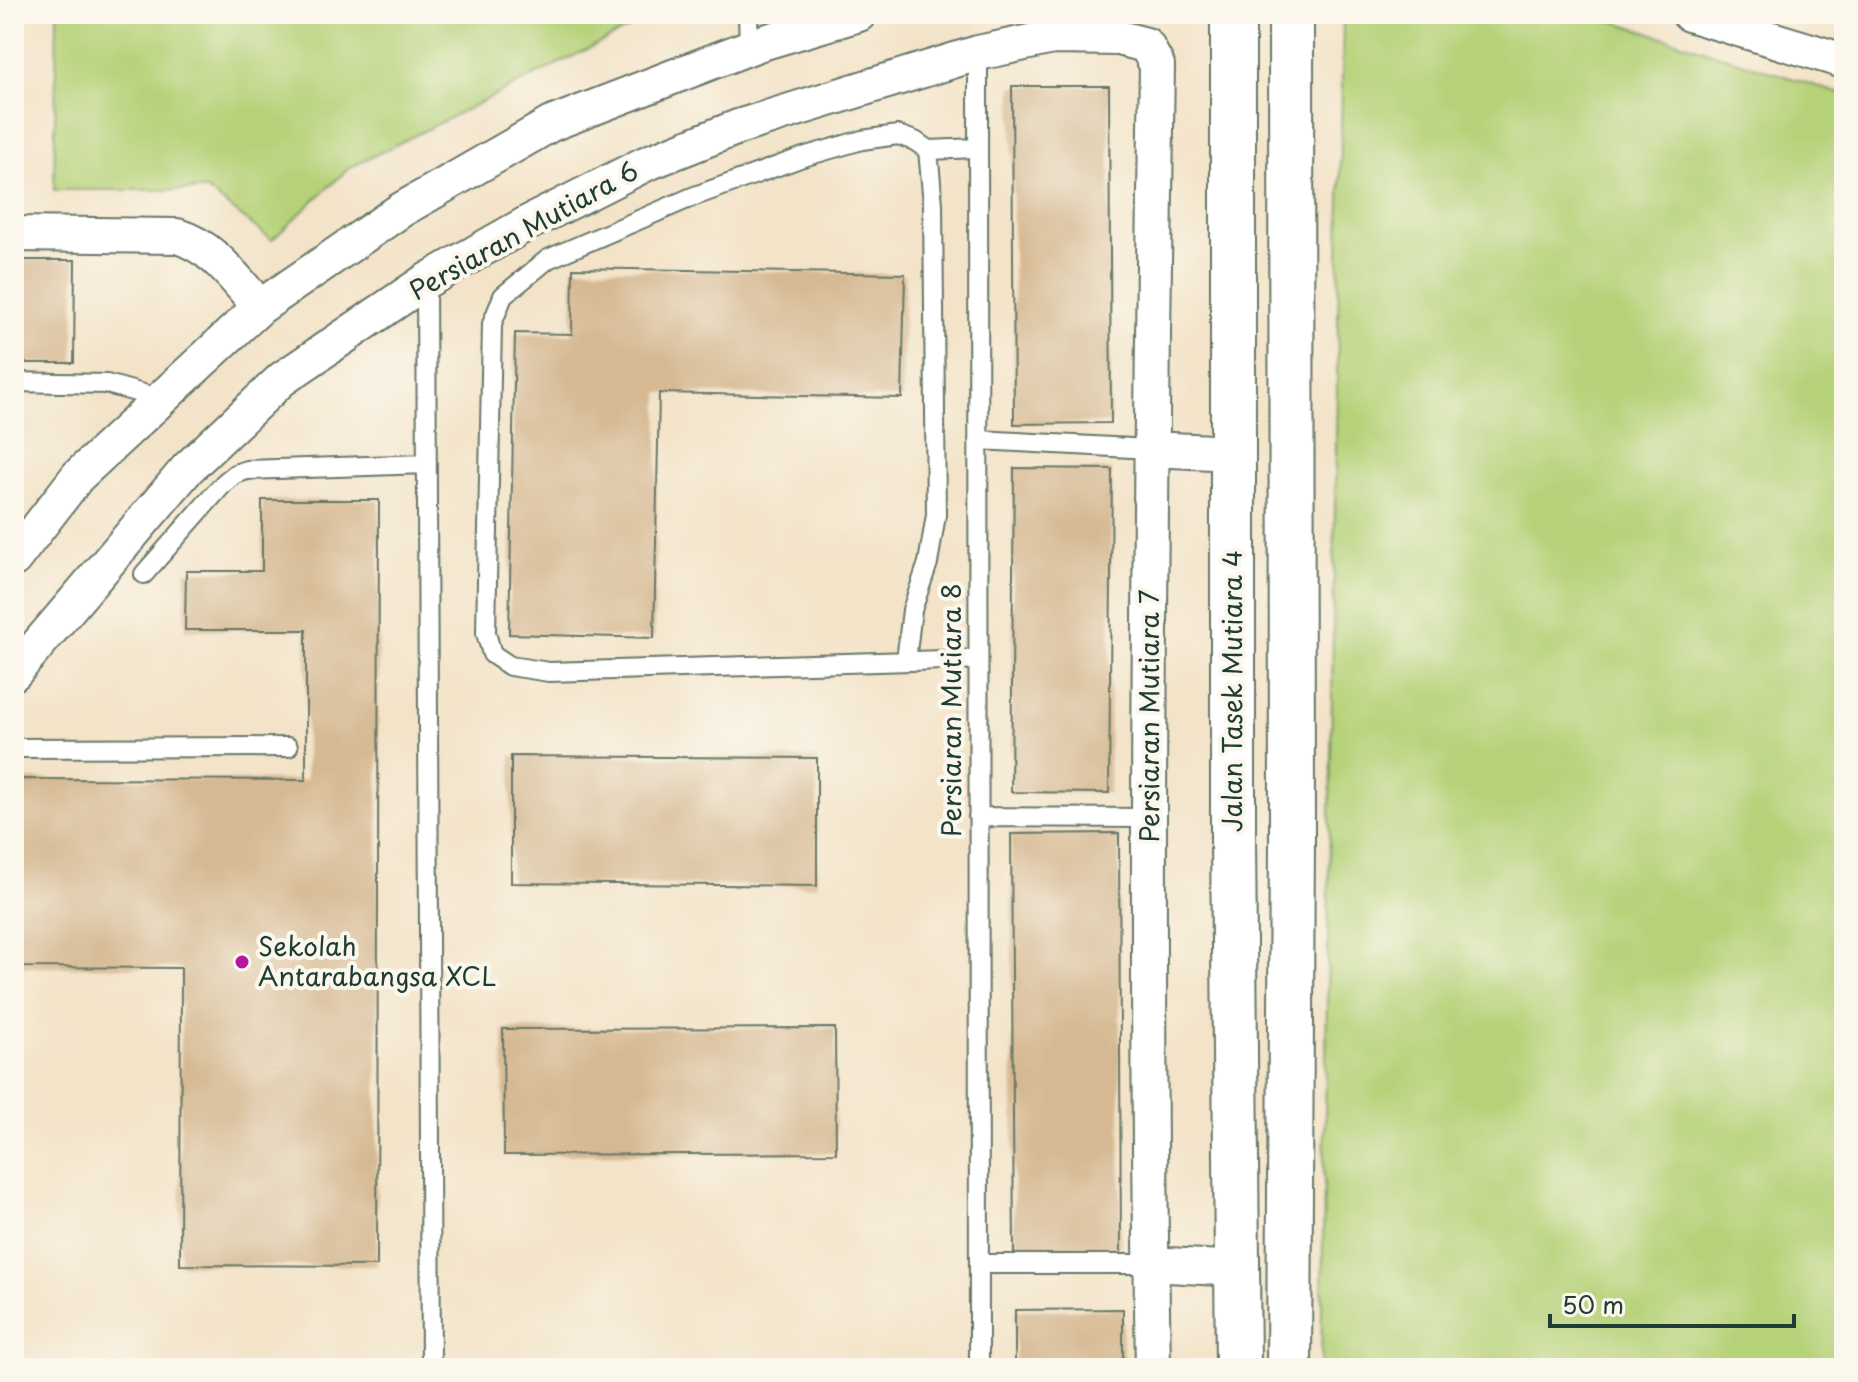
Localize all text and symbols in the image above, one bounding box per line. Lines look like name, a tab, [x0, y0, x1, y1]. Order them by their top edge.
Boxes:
street label: Persiaran Mutiara 6	[402, 151, 645, 309]
street label: Jalan Tasek Mutiara 4	[1212, 550, 1251, 832]
street label: Persiaran Mutiara 8	[931, 583, 970, 837]
street label: Persiaran Mutiara 7	[1129, 589, 1168, 843]
place label: Sekolah Antarabangsa XCL	[258, 926, 496, 995]
marker: Sekolah Antarabangsa XCL	[233, 953, 251, 971]
scale bar	[1550, 1278, 1794, 1328]
text: 50 m	[1562, 1286, 1624, 1322]

